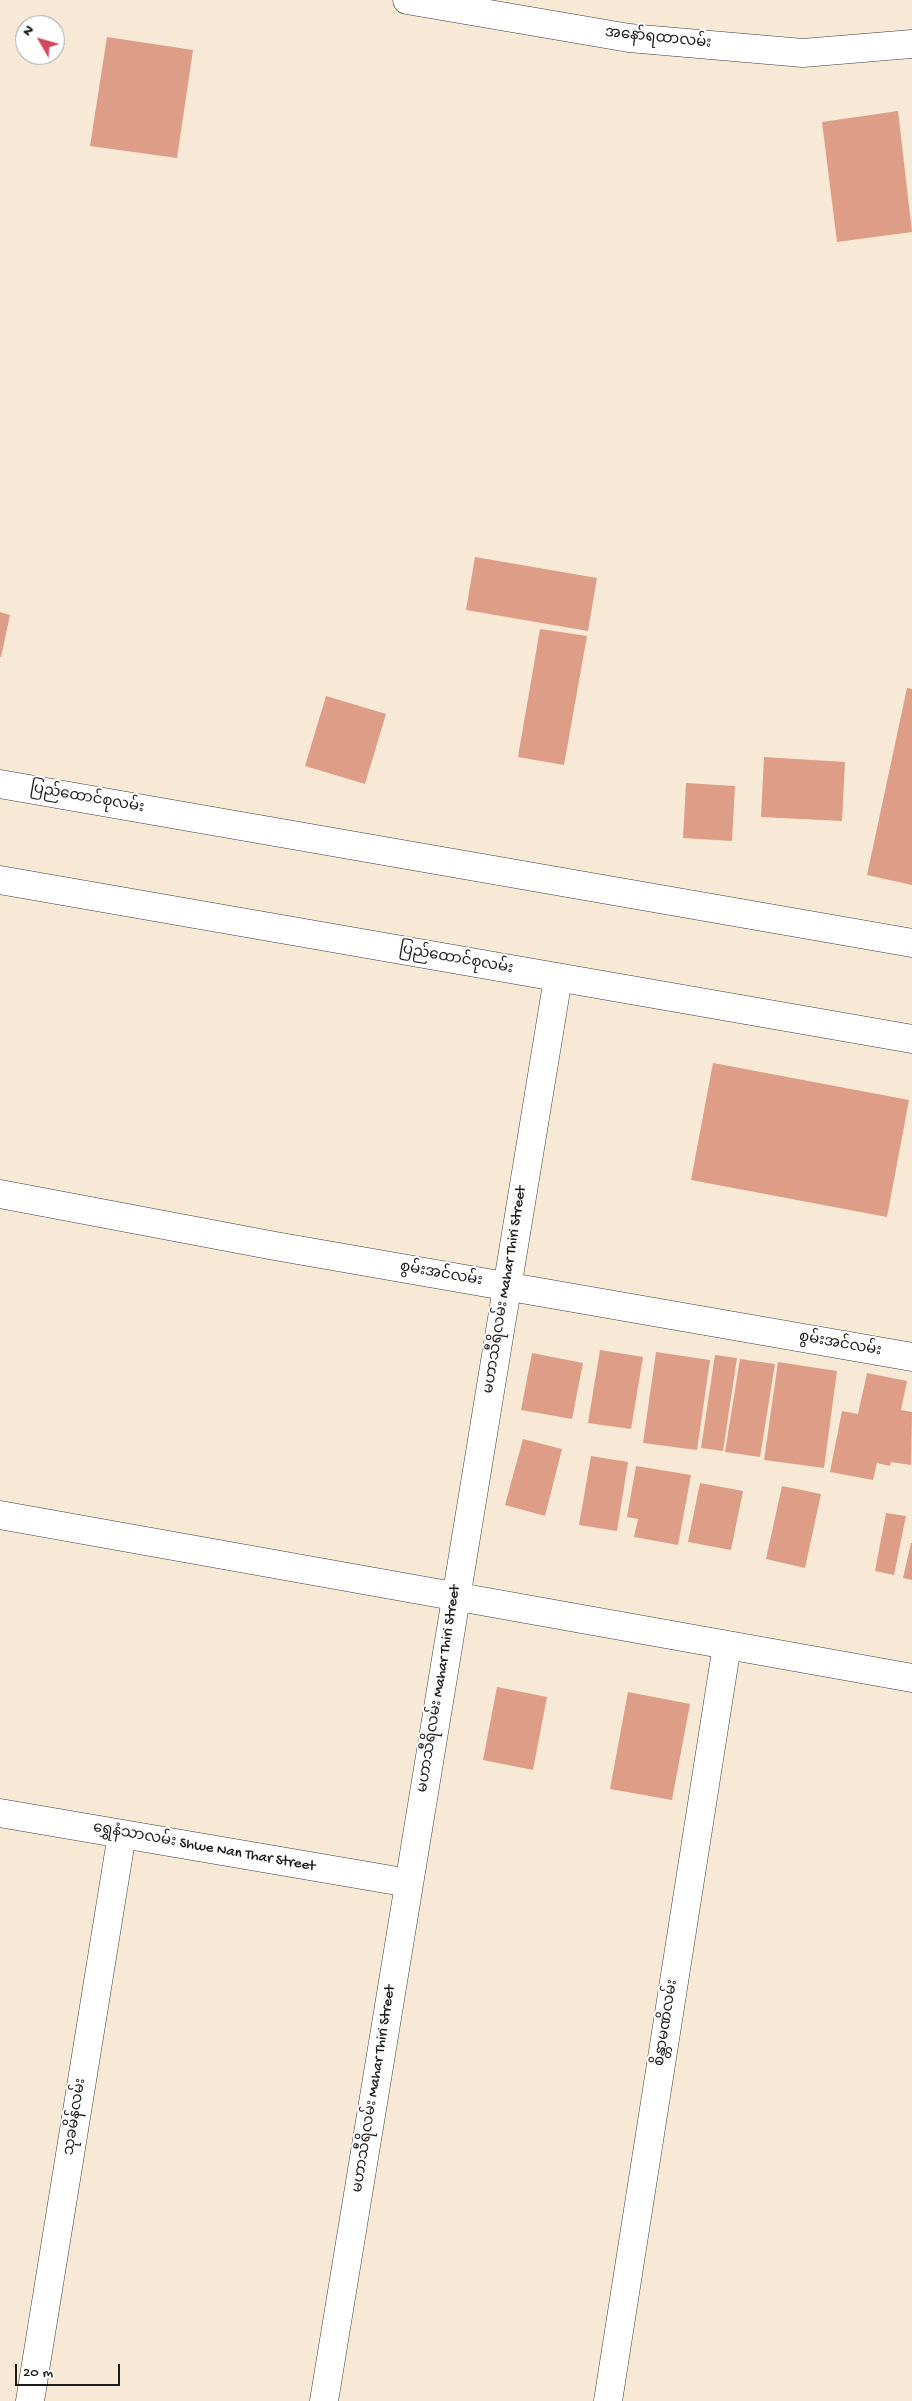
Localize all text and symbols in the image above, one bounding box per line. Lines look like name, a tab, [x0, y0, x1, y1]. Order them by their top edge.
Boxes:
north arrow	[15, 15, 65, 65]
text: N	[19, 22, 38, 40]
street label: အနော်ရထာလမ်း	[604, 24, 712, 54]
street label: ပြည်ထောင်စုလမ်း	[29, 780, 145, 818]
street label: ပြည်ထောင်စုလမ်း	[398, 941, 514, 979]
street label: မဟာသီရိလမ်း Mahar Thiri Street	[481, 1185, 531, 1395]
street label: စွမ်းအင်လမ်း	[398, 1259, 484, 1291]
street label: စွမ်းအင်လမ်း	[797, 1329, 883, 1361]
street label: မဟာသီရိလမ်း Mahar Thiri Street	[415, 1584, 465, 1794]
street label: ရွှေနံသာလမ်း Shwe Nan Thar Street	[91, 1820, 317, 1876]
street label: စိန္တာမဏိလမ်း	[651, 1978, 683, 2068]
street label: မဟာသီရိလမ်း Mahar Thiri Street	[350, 1984, 400, 2194]
street label: သုခမိန်လမ်း	[61, 2077, 91, 2157]
scale bar	[18, 2354, 122, 2386]
text: 20 m	[23, 2364, 53, 2382]

